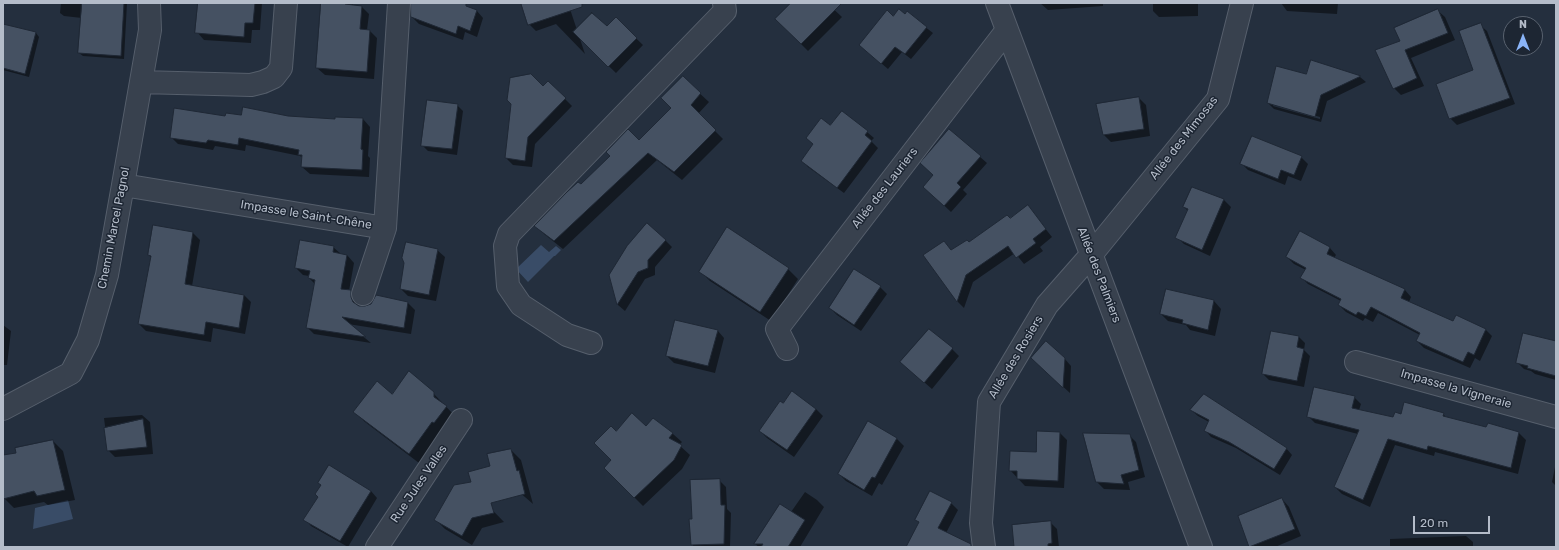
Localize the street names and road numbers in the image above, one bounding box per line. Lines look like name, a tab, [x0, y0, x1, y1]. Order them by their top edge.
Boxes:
street label: Allée des Mimosas	[1147, 93, 1221, 183]
street label: Allée des Lauriers	[849, 145, 921, 231]
street label: Chemin Marcel Pagnol	[95, 166, 133, 290]
street label: Impasse le Saint-Chêne	[239, 198, 373, 232]
street label: Allée des Palmiers	[1074, 225, 1124, 325]
street label: Allée des Rosiers	[986, 313, 1046, 401]
street label: Impasse la Vigneraie	[1399, 366, 1513, 412]
street label: Rue Jules Valles	[388, 442, 450, 526]

